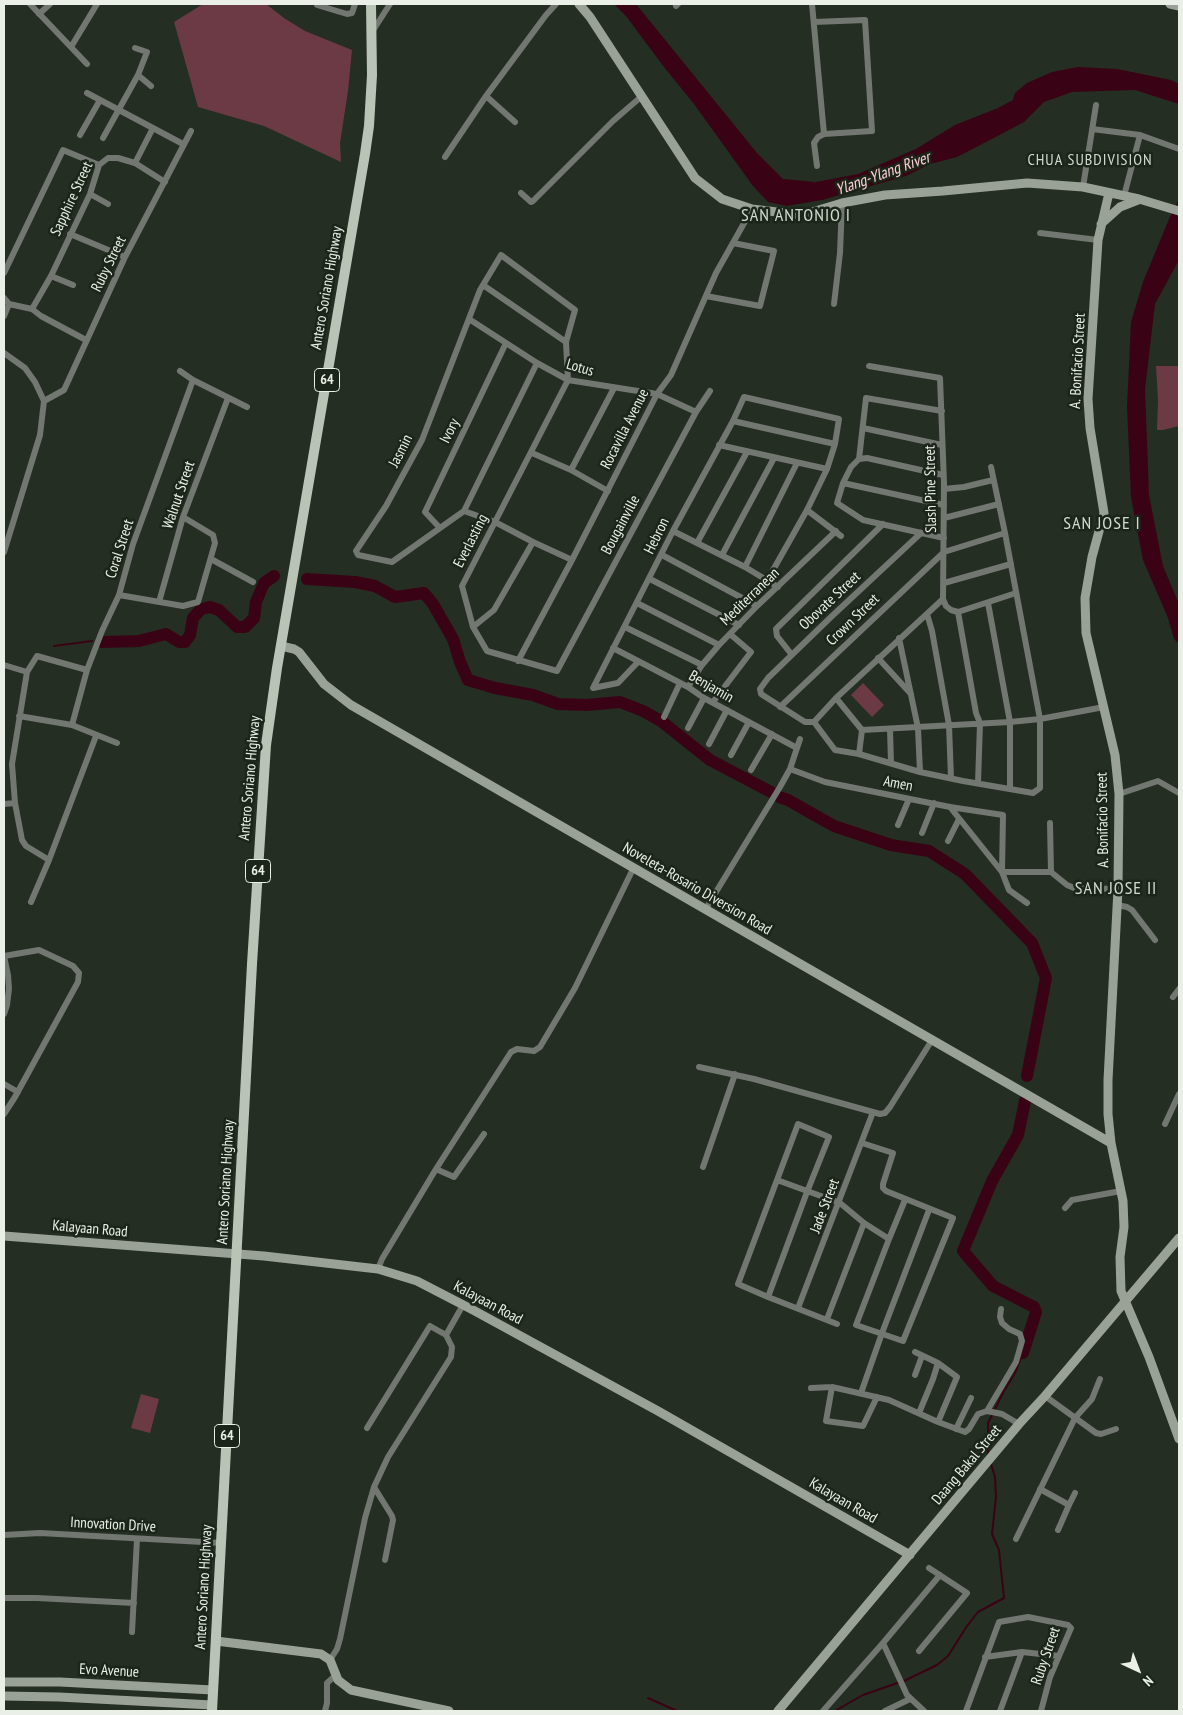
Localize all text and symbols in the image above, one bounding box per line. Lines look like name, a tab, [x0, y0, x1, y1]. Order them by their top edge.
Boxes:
water label: Ylang-Ylang River	[833, 148, 933, 200]
district label: CHUA SUBDIVISION	[1025, 150, 1155, 170]
street label: Sapphire Street	[47, 159, 97, 239]
district label: SAN ANTONIO I	[739, 205, 853, 227]
street label: Antero Soriano Highway	[307, 225, 347, 351]
street label: Ruby Street	[88, 233, 130, 295]
street label: A. Bonifacio Street	[1067, 313, 1089, 409]
street label: Lotus	[564, 356, 596, 380]
road number: 64	[314, 368, 340, 392]
street label: Rocavilla Avenue	[597, 386, 653, 472]
street label: Ivory	[436, 416, 464, 446]
street label: Jasmin	[385, 432, 417, 470]
street label: Slash Pine Street	[921, 445, 941, 533]
street label: Walnut Street	[159, 459, 199, 531]
street label: Bougainville	[598, 492, 644, 558]
street label: Everlasting	[450, 511, 492, 571]
district label: SAN JOSE I	[1062, 513, 1142, 535]
street label: Hebron	[641, 515, 673, 557]
street label: Coral Street	[102, 517, 138, 581]
street label: Mediterranean	[717, 564, 783, 630]
street label: Obovate Street	[796, 568, 864, 634]
street label: Crown Street	[823, 590, 883, 650]
street label: Benjamin	[685, 667, 737, 707]
street label: Antero Soriano Highway	[236, 715, 264, 841]
street label: Amen	[882, 772, 914, 796]
street label: A. Bonifacio Street	[1093, 772, 1113, 868]
street label: Noveleta-Rosario Diversion Road	[619, 839, 775, 939]
road number: 64	[246, 859, 270, 882]
district label: SAN JOSE II	[1073, 878, 1159, 900]
street label: Antero Soriano Highway	[214, 1119, 238, 1245]
street label: Jade Street	[806, 1176, 844, 1236]
street label: Kalayaan Road	[52, 1217, 128, 1241]
street label: Kalayaan Road	[450, 1277, 526, 1329]
street label: Daang Bakal Street	[928, 1421, 1006, 1509]
road number: 64	[214, 1424, 240, 1448]
street label: Kalayaan Road	[806, 1474, 880, 1528]
street label: Innovation Drive	[70, 1514, 156, 1536]
street label: Antero Soriano Highway	[192, 1524, 216, 1650]
street label: Ruby Street	[1028, 1625, 1064, 1687]
north arrow	[1113, 1645, 1163, 1695]
street label: Evo Avenue	[79, 1660, 139, 1682]
text: N	[1139, 1672, 1157, 1690]

